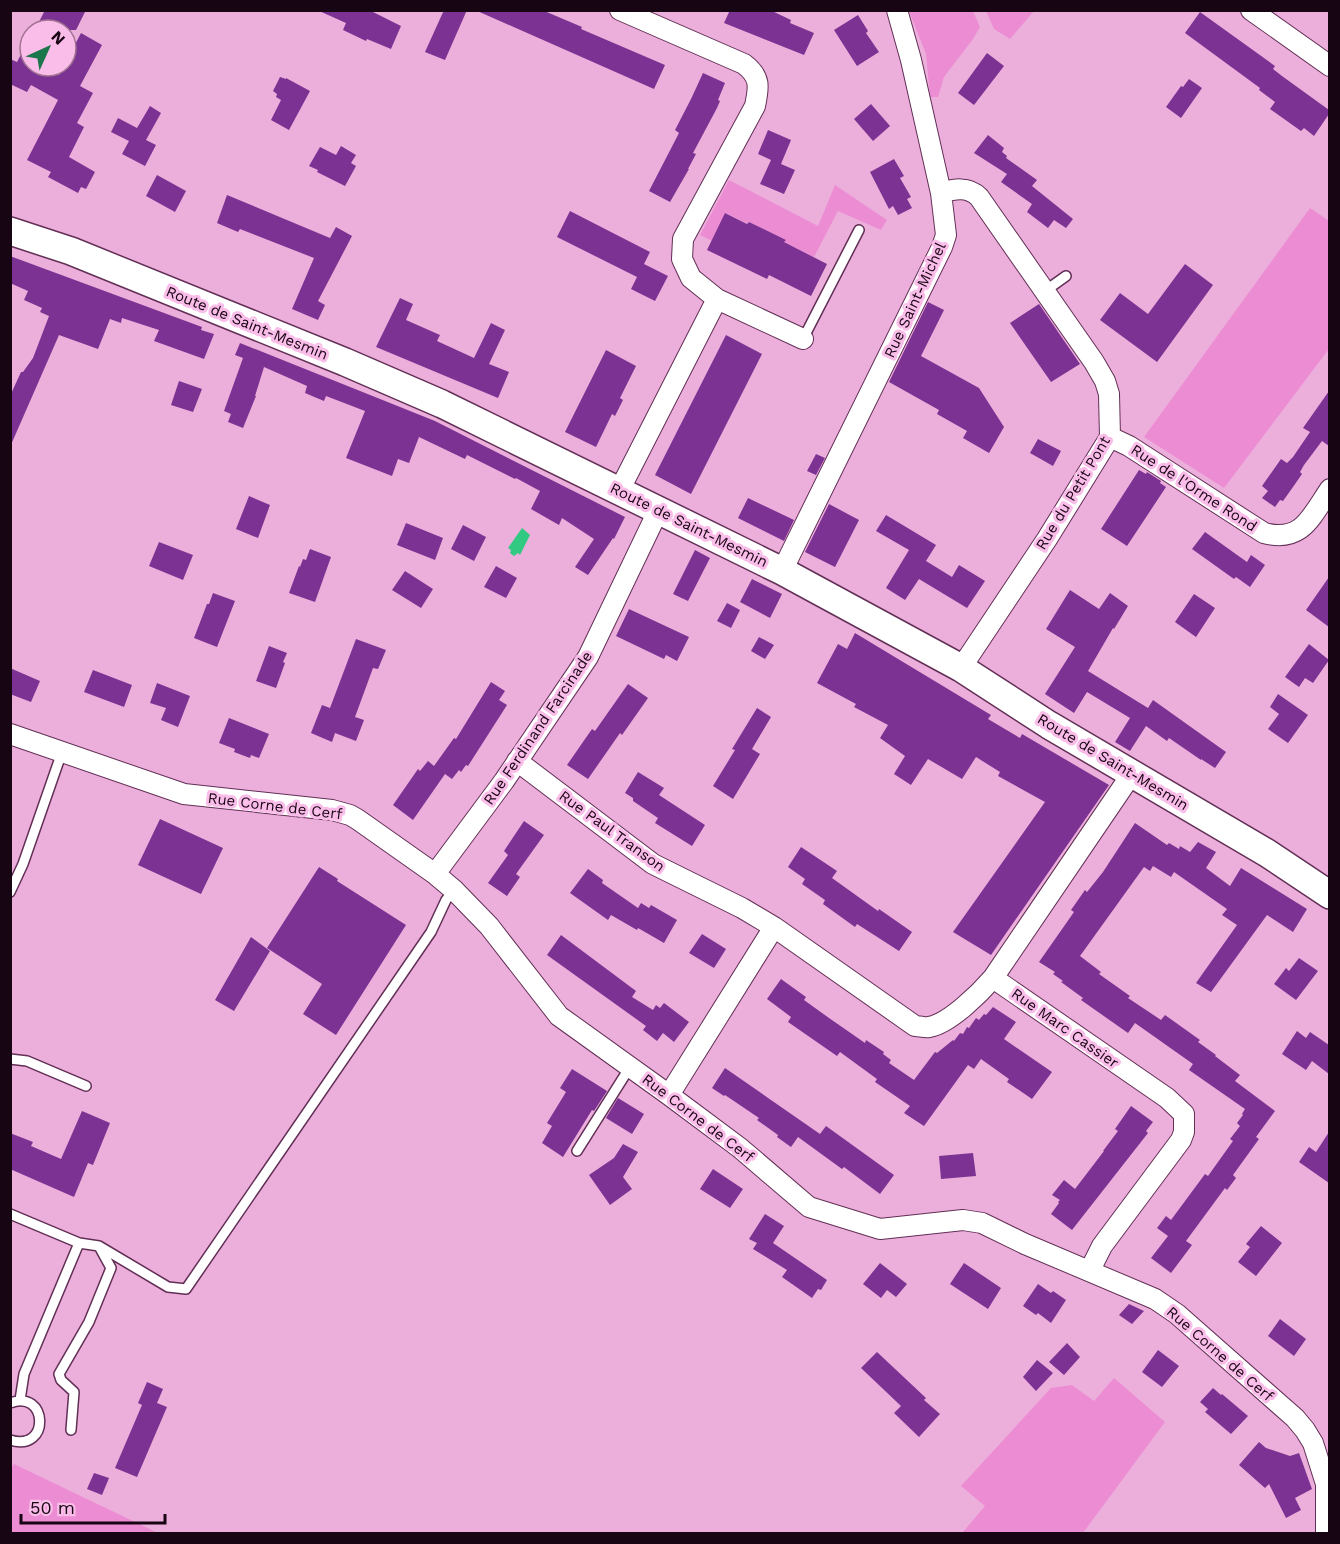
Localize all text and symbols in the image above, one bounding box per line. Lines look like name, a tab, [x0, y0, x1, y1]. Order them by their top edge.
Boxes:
north arrow	[18, 18, 78, 78]
text: N	[47, 27, 69, 49]
street label: Rue Saint-Michel	[880, 239, 950, 361]
street label: Route de Saint-Mesmin	[163, 282, 331, 364]
street label: Rue du Petit Pont	[1032, 432, 1114, 553]
street label: Rue de l'Orme Rond	[1128, 441, 1260, 535]
street label: Route de Saint-Mesmin	[607, 479, 771, 571]
street label: Rue Ferdinand Farcinade	[480, 648, 596, 808]
street label: Route de Saint-Mesmin	[1034, 710, 1192, 814]
street label: Rue Paul Transon	[556, 787, 668, 875]
street label: Rue Corne de Cerf	[207, 789, 343, 823]
street label: Rue Marc Cassier	[1008, 984, 1122, 1072]
street label: Rue Corne de Cerf	[639, 1070, 758, 1166]
street label: Rue Corne de Cerf	[1163, 1303, 1277, 1405]
scale bar	[21, 1487, 165, 1525]
text: 50 m	[30, 1497, 75, 1518]

